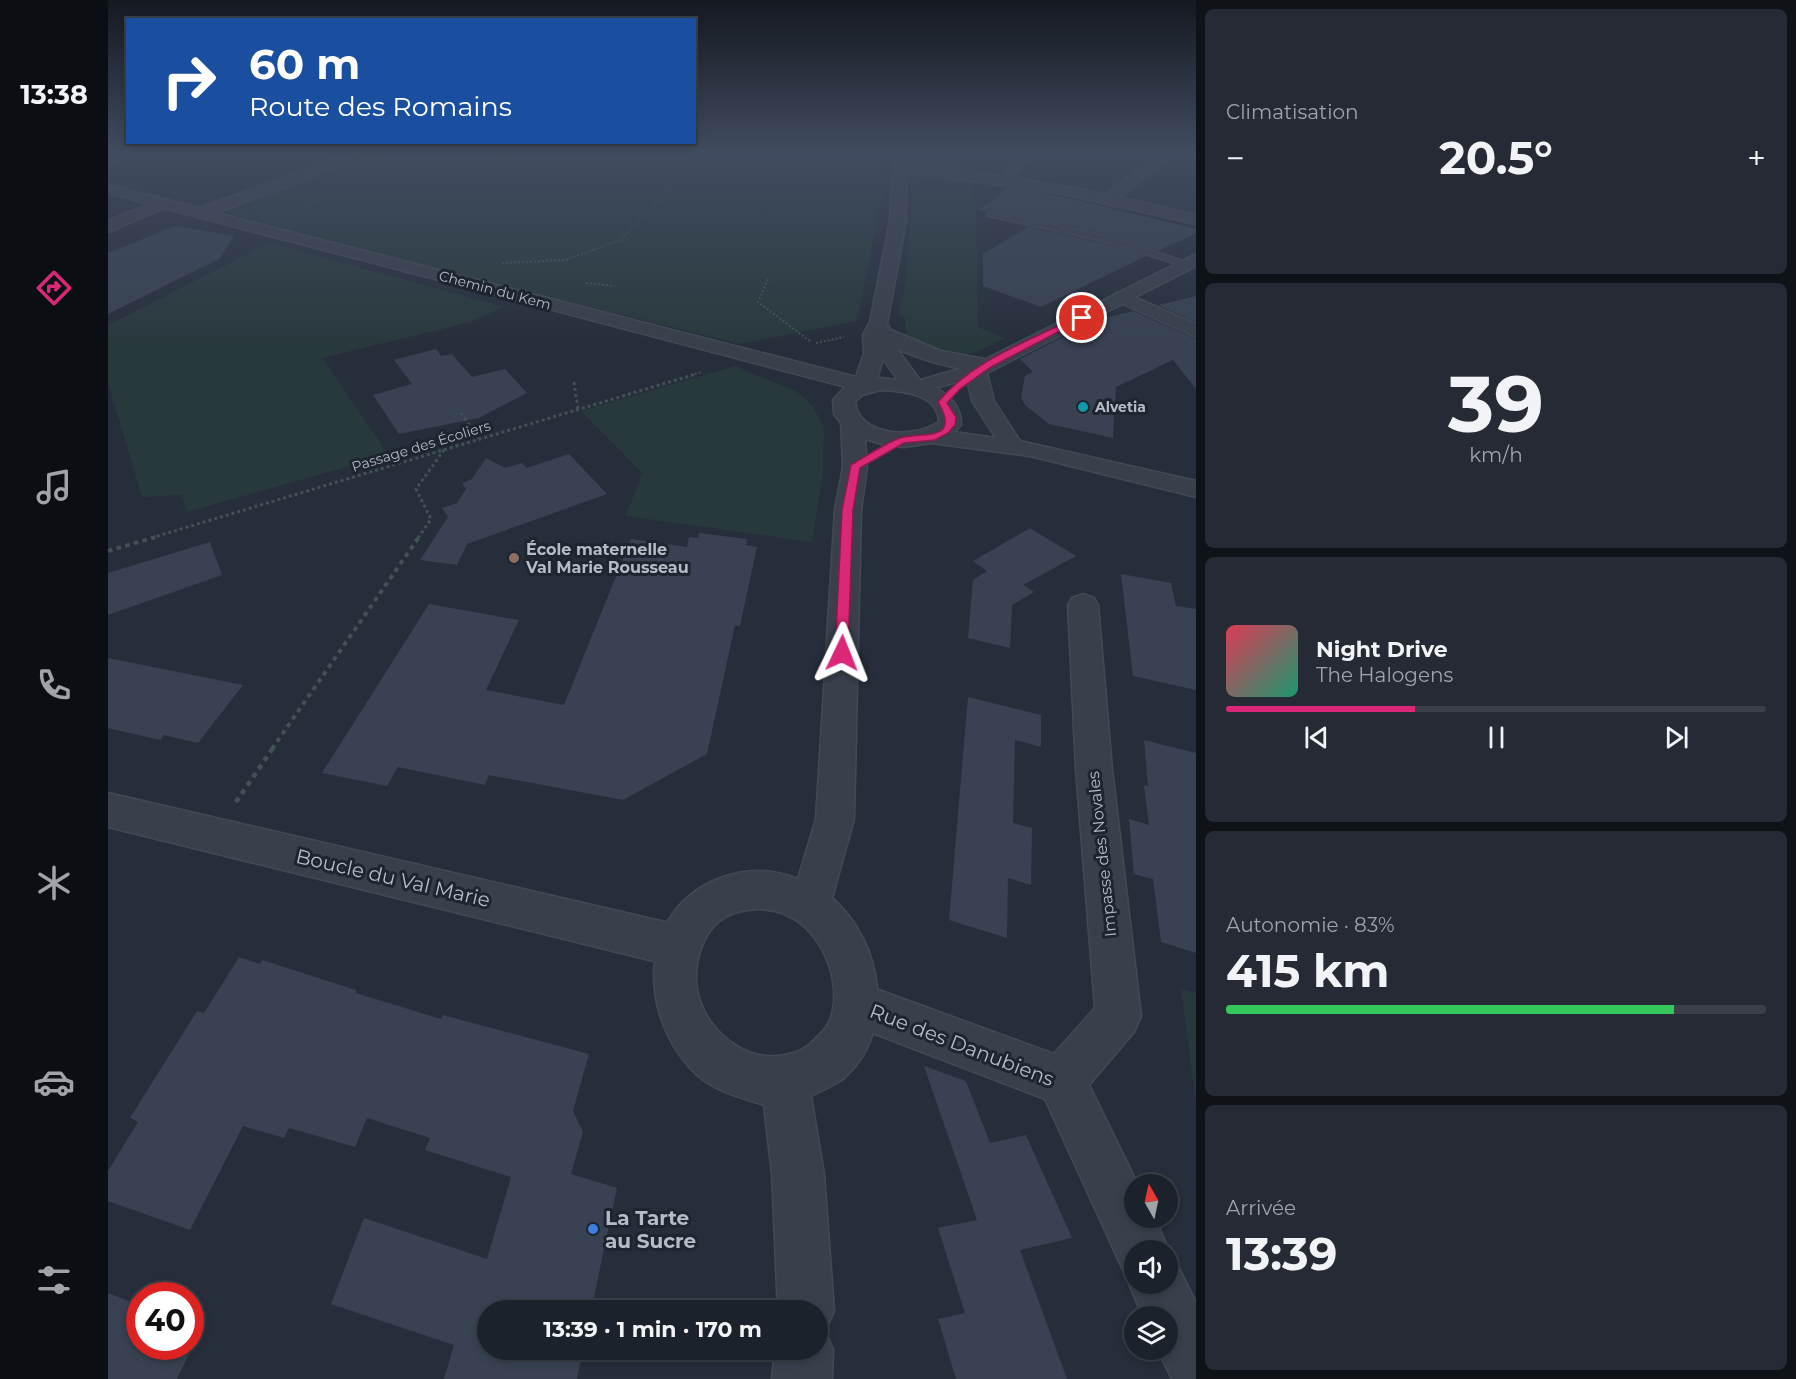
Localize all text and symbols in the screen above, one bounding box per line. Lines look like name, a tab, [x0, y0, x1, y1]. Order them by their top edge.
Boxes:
text: 60 m	[249, 38, 360, 90]
icon: right	[150, 42, 228, 120]
text: 13:38	[20, 78, 88, 111]
text: Route des Romains	[249, 90, 512, 123]
text: Climatisation	[1226, 100, 1359, 124]
text: 20.5°	[1439, 130, 1553, 185]
text: −	[1226, 138, 1245, 178]
text: +	[1747, 138, 1766, 178]
street label: Chemin du Kem	[437, 266, 553, 314]
icon: directions	[33, 267, 75, 309]
pin	[1056, 292, 1107, 343]
icon: arrive	[1065, 301, 1098, 334]
text: 39	[1448, 356, 1544, 452]
place label: Alvetia	[1094, 398, 1146, 416]
marker: Alvetia	[1076, 400, 1090, 414]
street label: Passage des Écoliers	[349, 416, 493, 476]
text: km/h	[1469, 443, 1523, 467]
icon: music	[33, 466, 75, 508]
place label: École maternelle Val Marie Rousseau	[525, 540, 689, 577]
marker: École maternelle Val Marie Rousseau	[507, 551, 521, 565]
position arrow	[810, 621, 874, 685]
text: Night Drive	[1316, 636, 1448, 663]
text: The Halogens	[1316, 663, 1453, 687]
icon: phone	[33, 664, 75, 706]
icon: previous	[1300, 721, 1333, 754]
icon: pause	[1480, 721, 1513, 754]
icon: next	[1660, 721, 1693, 754]
street label: Impasse des Novales	[1084, 770, 1120, 938]
street label: Boucle du Val Marie	[294, 844, 492, 912]
icon: climate	[33, 862, 75, 904]
text: Autonomie · 83%	[1226, 913, 1395, 937]
text: 415 km	[1226, 943, 1390, 998]
street label: Rue des Danubiens	[866, 999, 1058, 1091]
icon: car	[33, 1061, 75, 1103]
north arrow	[1124, 1174, 1178, 1228]
map controls	[1124, 1174, 1178, 1360]
text: Arrivée	[1226, 1196, 1296, 1220]
place label: La Tarte au Sucre	[605, 1206, 696, 1253]
marker: La Tarte au Sucre	[586, 1222, 600, 1236]
text: 13:39	[1226, 1226, 1337, 1281]
button: sound	[1124, 1240, 1178, 1294]
icon: filters	[33, 1259, 75, 1301]
speed limit sign: 40	[126, 1282, 204, 1360]
button: layers	[1124, 1306, 1178, 1360]
text: 13:39 · 1 min · 170 m	[543, 1316, 762, 1343]

